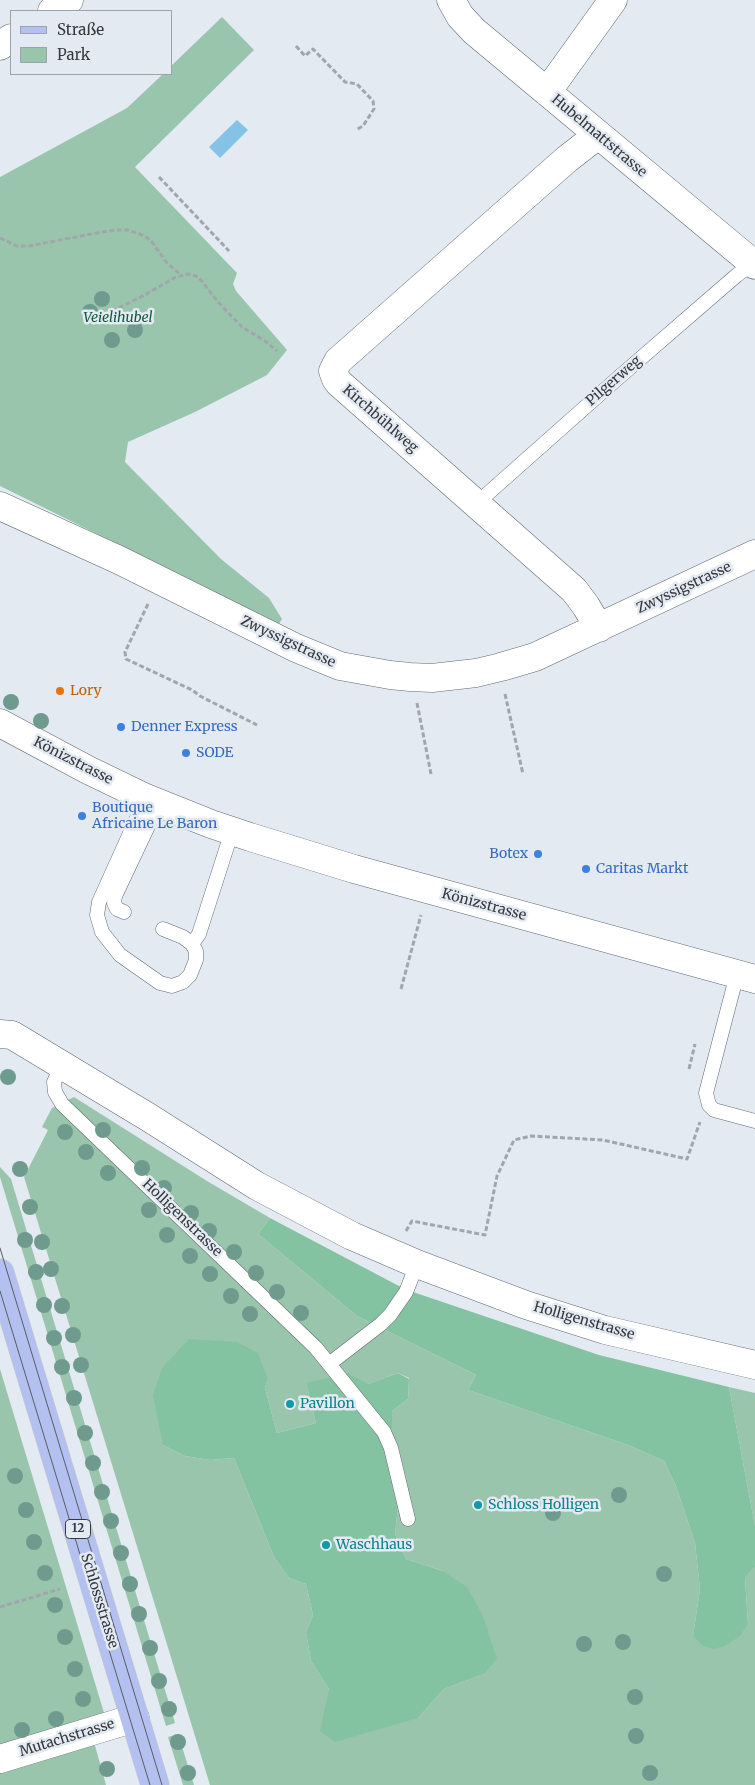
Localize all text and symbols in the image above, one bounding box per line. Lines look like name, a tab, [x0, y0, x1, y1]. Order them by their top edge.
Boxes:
legend	[10, 10, 172, 75]
text: Straße	[57, 20, 104, 39]
text: Park	[57, 45, 90, 64]
street label: Hubelmattstrasse	[548, 91, 650, 181]
park label: Veielihubel	[83, 310, 153, 326]
street label: Pilgerweg	[583, 353, 645, 409]
street label: Kirchbühlweg	[339, 382, 421, 456]
street label: Zwyssigstrasse	[634, 559, 734, 617]
street label: Zwyssigstrasse	[238, 613, 338, 671]
place label: Lory	[70, 683, 102, 699]
marker: Lory	[54, 685, 66, 697]
place label: Denner Express	[131, 719, 238, 735]
marker: Denner Express	[115, 721, 127, 733]
street label: Könizstrasse	[31, 734, 115, 788]
place label: SODE	[196, 745, 233, 761]
marker: SODE	[180, 747, 192, 759]
place label: Boutique Africaine Le Baron	[92, 800, 217, 832]
marker: Boutique Africaine Le Baron	[76, 810, 88, 822]
place label: Botex	[489, 846, 528, 862]
marker: Botex	[532, 848, 544, 860]
place label: Caritas Markt	[596, 861, 688, 877]
marker: Caritas Markt	[580, 863, 592, 875]
street label: Könizstrasse	[440, 886, 528, 924]
street label: Holligenstrasse	[139, 1176, 225, 1260]
street label: Holligenstrasse	[532, 1299, 636, 1343]
place label: Pavillon	[300, 1396, 355, 1412]
marker: Pavillon	[284, 1398, 296, 1410]
place label: Schloss Holligen	[488, 1497, 599, 1513]
marker: Schloss Holligen	[472, 1499, 484, 1511]
road number: 12	[66, 1520, 90, 1538]
place label: Waschhaus	[336, 1537, 412, 1553]
marker: Waschhaus	[320, 1539, 332, 1551]
street label: Schlossstrasse	[77, 1552, 121, 1650]
street label: Mutachstrasse	[17, 1716, 117, 1760]

